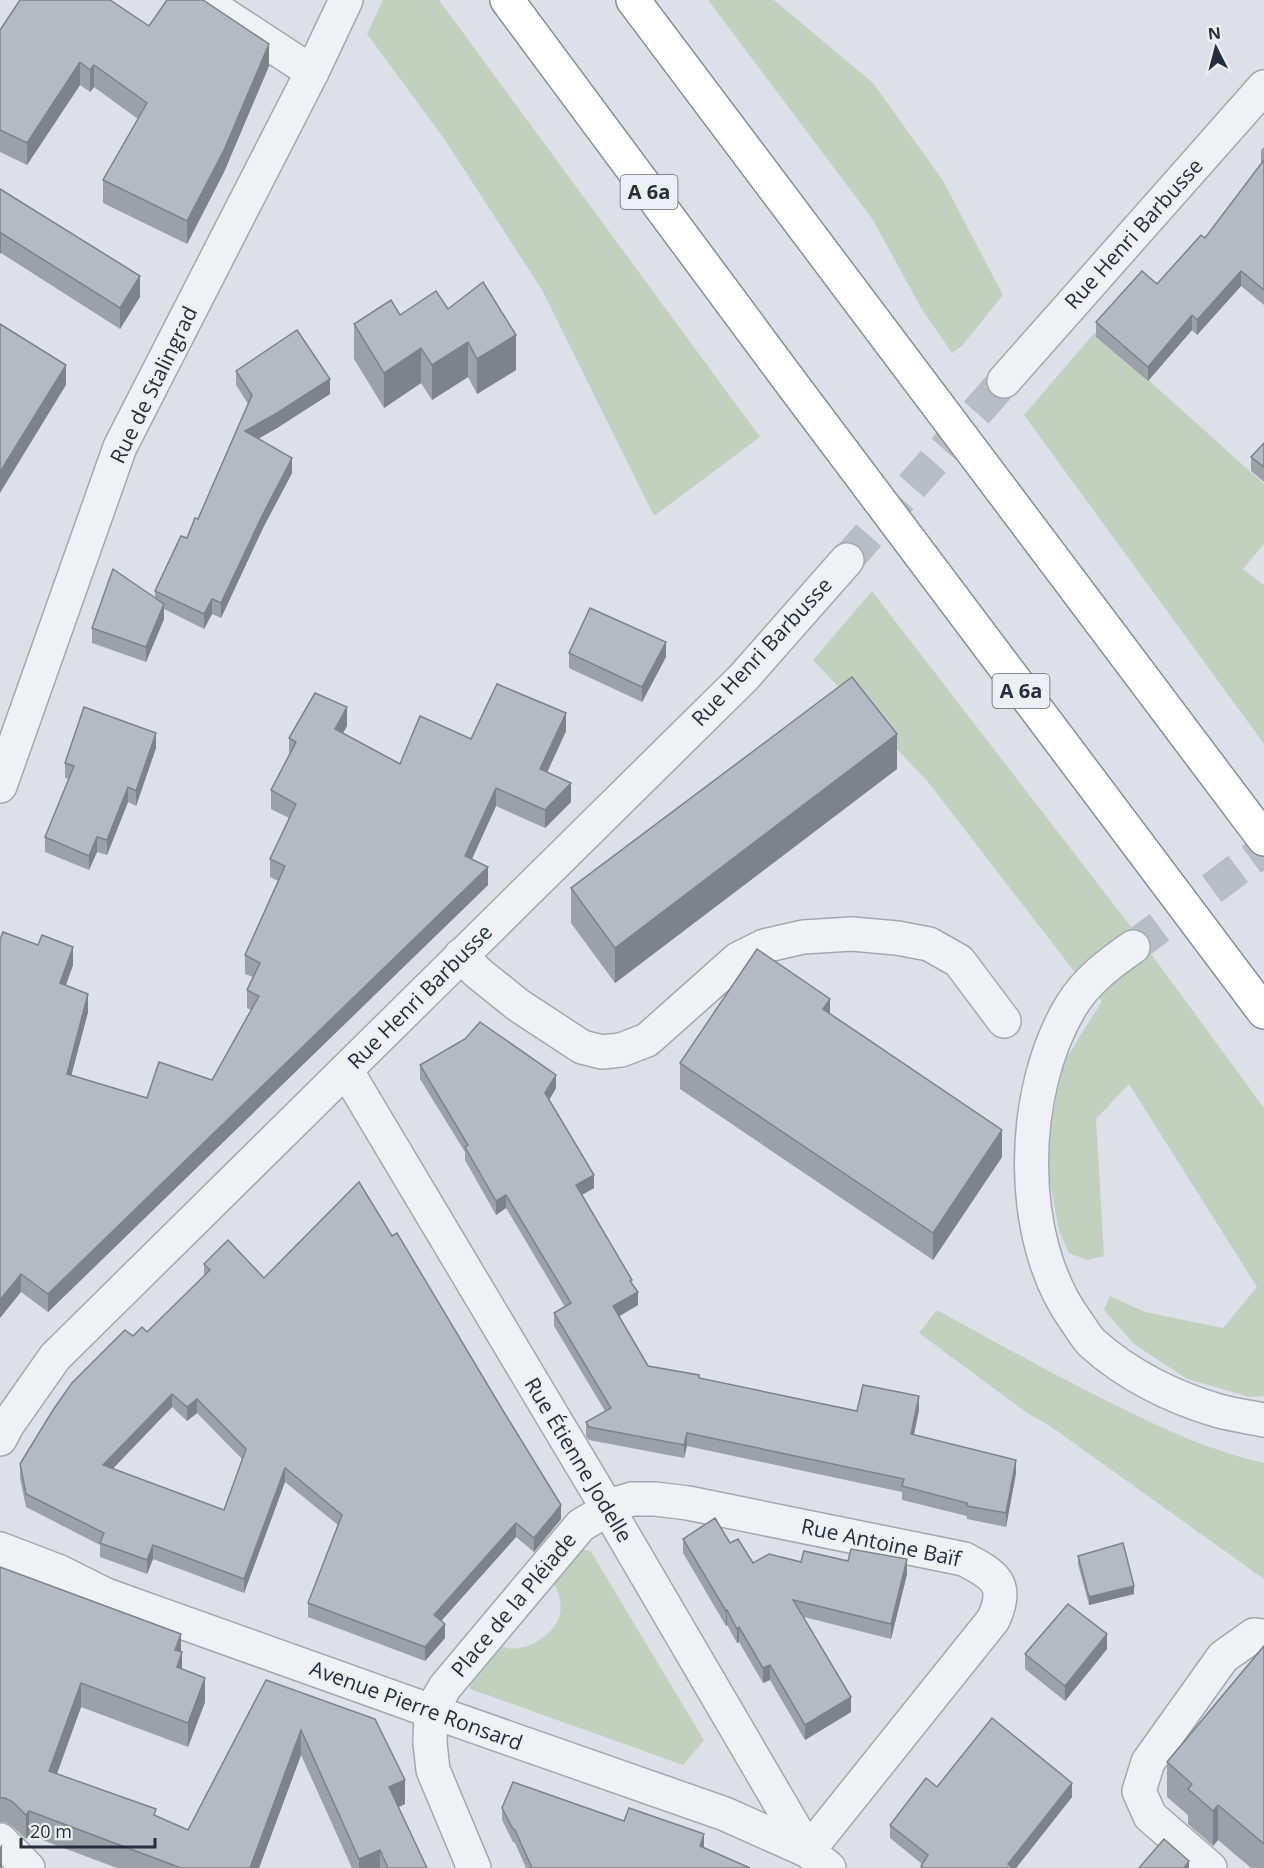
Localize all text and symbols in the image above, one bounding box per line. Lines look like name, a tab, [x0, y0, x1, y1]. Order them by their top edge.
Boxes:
north arrow	[1186, 18, 1246, 78]
text: N	[1207, 21, 1222, 45]
street label: Rue Henri Barbusse	[1058, 152, 1209, 315]
road number: A 6a	[620, 175, 678, 209]
street label: Rue de Stalingrad	[103, 301, 203, 468]
street label: Rue Henri Barbusse	[685, 571, 838, 732]
road number: A 6a	[992, 674, 1050, 708]
street label: Rue Henri Barbusse	[341, 918, 498, 1075]
street label: Rue Étienne Jodelle	[519, 1372, 639, 1547]
street label: Rue Antoine Baïf	[799, 1511, 965, 1573]
street label: Place de la Pléiade	[444, 1526, 582, 1683]
street label: Avenue Pierre Ronsard	[306, 1654, 527, 1757]
scale bar	[21, 1811, 154, 1849]
text: 20 m	[30, 1819, 72, 1843]

